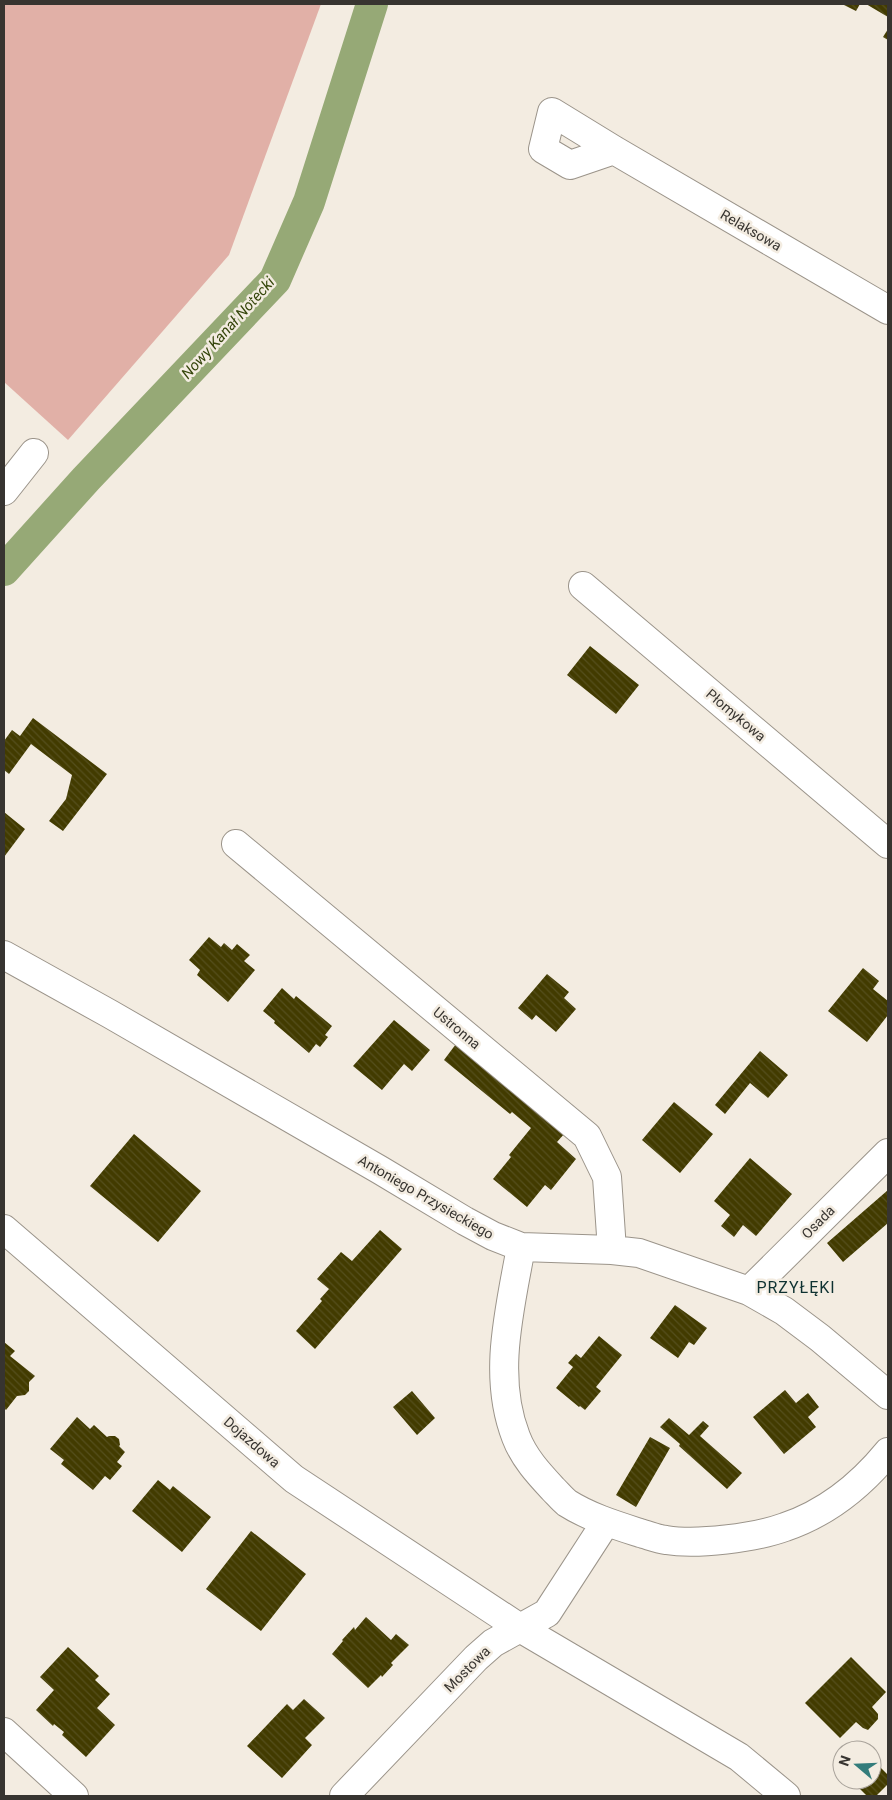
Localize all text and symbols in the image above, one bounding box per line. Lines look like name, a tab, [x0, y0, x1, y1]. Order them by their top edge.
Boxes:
street label: Relaksowa	[718, 206, 784, 254]
water label: Nowy Kanał Notecki	[178, 273, 279, 383]
street label: Płomykowa	[703, 685, 769, 745]
street label: Ustronna	[430, 1004, 484, 1052]
street label: Antoniego Przysieckiego	[356, 1152, 496, 1242]
street label: Osada	[798, 1202, 838, 1242]
district label: PRZYŁĘKI	[756, 1278, 836, 1297]
street label: Dojazdowa	[221, 1413, 283, 1471]
street label: Mostowa	[441, 1643, 493, 1695]
north arrow	[832, 1740, 882, 1790]
text: N	[836, 1753, 854, 1768]

